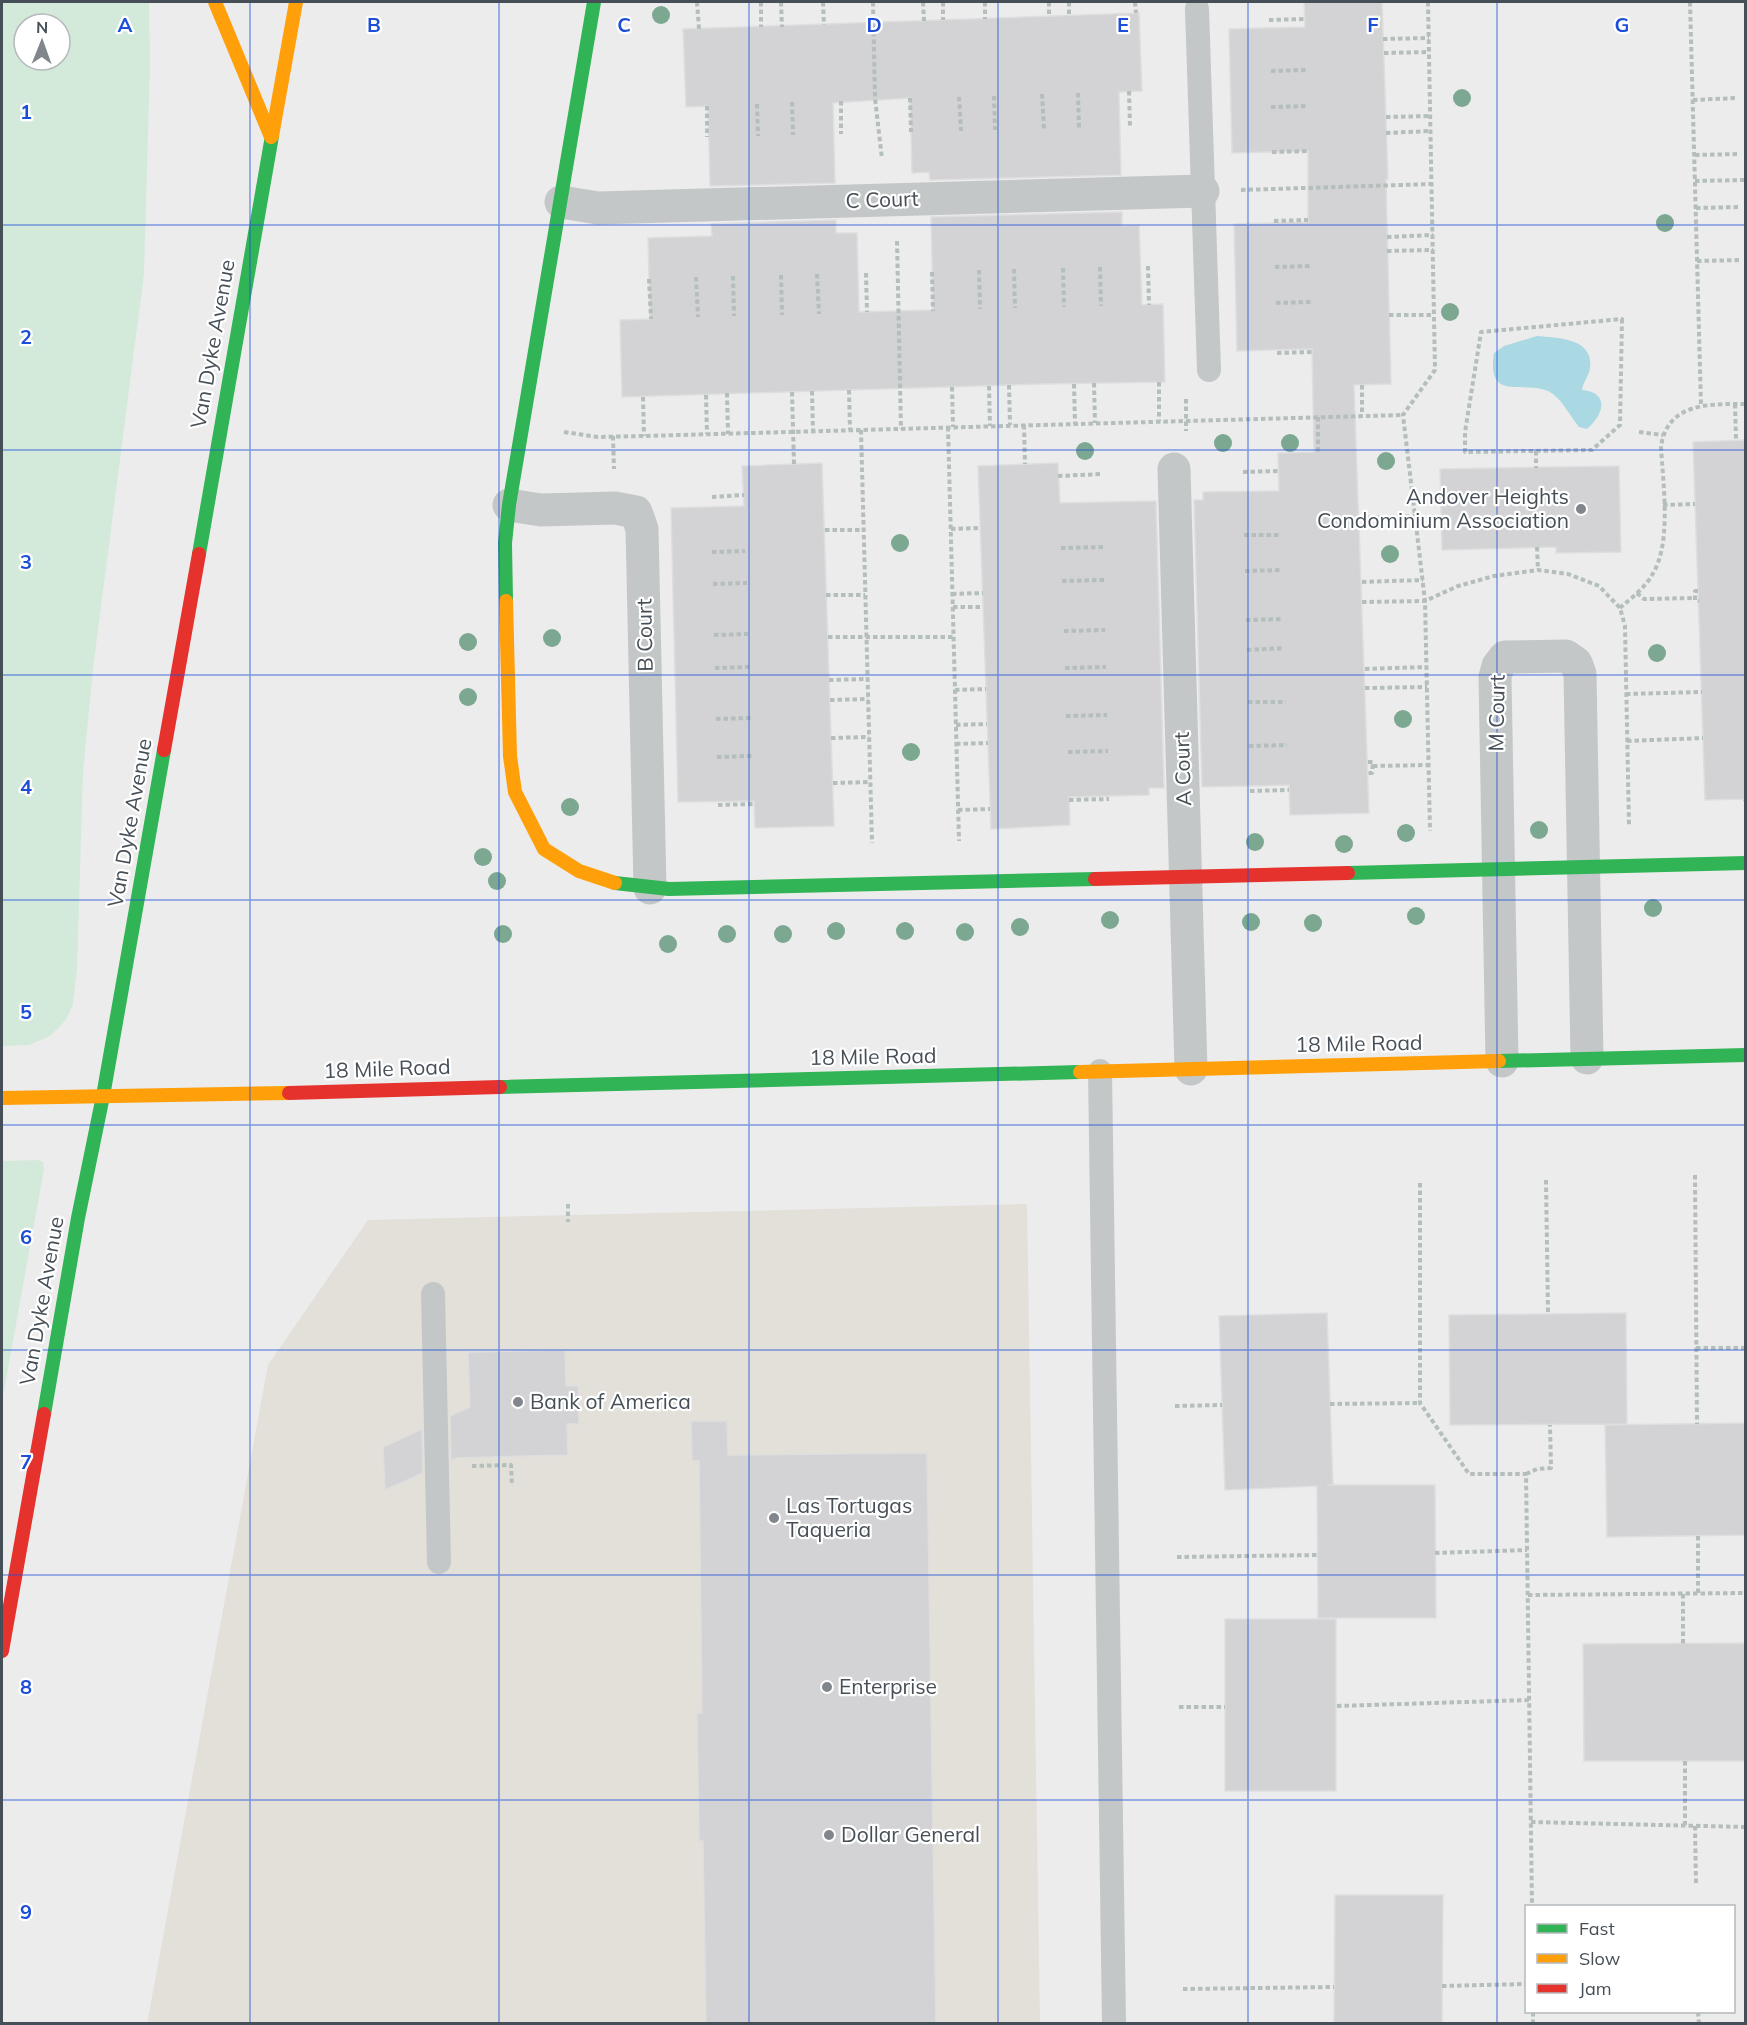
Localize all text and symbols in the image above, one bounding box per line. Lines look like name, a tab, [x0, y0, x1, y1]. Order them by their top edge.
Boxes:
north arrow	[12, 12, 72, 72]
text: A	[118, 12, 133, 37]
text: B	[367, 12, 381, 37]
text: C	[617, 12, 631, 37]
text: D	[866, 12, 882, 37]
text: E	[1117, 12, 1129, 37]
text: F	[1367, 12, 1379, 37]
text: G	[1615, 12, 1629, 37]
text: N	[36, 17, 48, 37]
text: 1	[20, 99, 32, 124]
street label: C Court	[845, 185, 919, 213]
street label: Van Dyke Avenue	[184, 257, 240, 430]
text: 2	[20, 324, 32, 349]
place label: Andover Heights Condominium Association	[1317, 483, 1569, 533]
marker: Andover Heights Condominium Association	[1574, 502, 1588, 516]
text: 3	[20, 549, 32, 574]
street label: B Court	[630, 598, 658, 672]
street label: M Court	[1482, 674, 1510, 752]
street label: A Court	[1168, 732, 1196, 807]
street label: Van Dyke Avenue	[101, 736, 157, 909]
text: 4	[20, 774, 32, 799]
text: 5	[20, 999, 32, 1024]
street label: 18 Mile Road	[1295, 1029, 1423, 1057]
street label: 18 Mile Road	[809, 1042, 937, 1070]
street label: 18 Mile Road	[323, 1053, 451, 1083]
street label: Van Dyke Avenue	[13, 1214, 69, 1387]
text: 6	[20, 1224, 32, 1249]
place label: Bank of America	[530, 1388, 691, 1414]
marker: Bank of America	[511, 1395, 525, 1409]
text: 7	[20, 1449, 32, 1474]
place label: Las Tortugas Taqueria	[786, 1492, 912, 1542]
marker: Las Tortugas Taqueria	[767, 1511, 781, 1525]
place label: Enterprise	[839, 1673, 937, 1699]
text: 8	[20, 1674, 32, 1699]
marker: Enterprise	[820, 1680, 834, 1694]
place label: Dollar General	[841, 1821, 980, 1847]
marker: Dollar General	[822, 1828, 836, 1842]
text: 9	[20, 1899, 32, 1924]
legend	[1525, 1905, 1735, 2013]
text: Fast	[1579, 1917, 1615, 1940]
text: Slow	[1579, 1947, 1621, 1970]
text: Jam	[1579, 1977, 1612, 2000]

